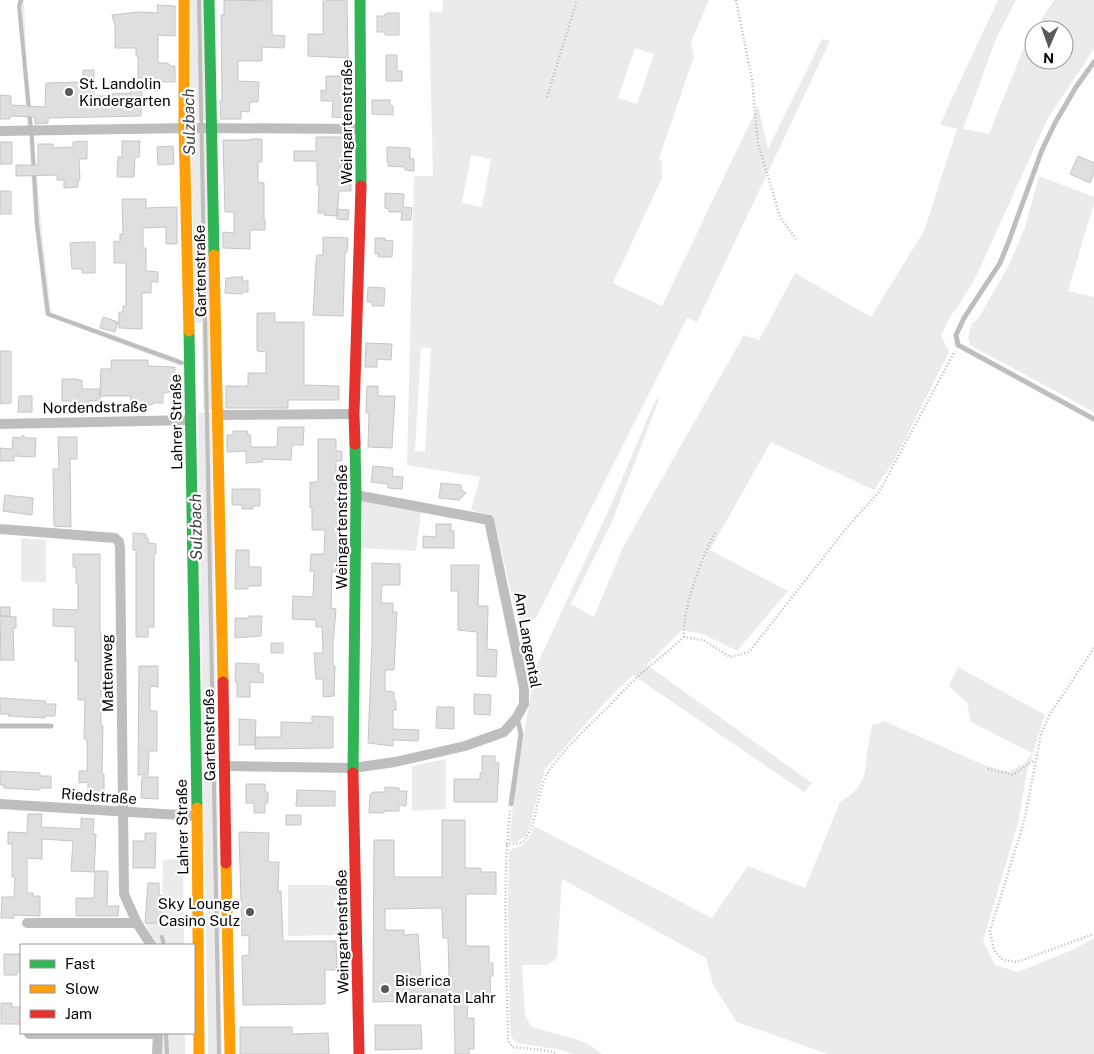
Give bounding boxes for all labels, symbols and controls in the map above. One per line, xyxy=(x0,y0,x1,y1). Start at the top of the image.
north arrow xyxy=(1024,20,1074,70)
text: N xyxy=(1043,50,1054,66)
street label: Weingartenstraße xyxy=(338,60,355,184)
place label: St. Landolin Kindergarten xyxy=(79,75,171,109)
marker: St. Landolin Kindergarten xyxy=(63,86,75,98)
water label: Sulzbach xyxy=(179,88,199,156)
street label: Gartenstraße xyxy=(191,225,209,317)
street label: Lahrer Straße xyxy=(167,374,185,470)
street label: Nordendstraße xyxy=(42,398,148,416)
street label: Weingartenstraße xyxy=(333,465,350,589)
water label: Sulzbach xyxy=(186,493,206,561)
street label: Am Langental xyxy=(511,591,545,689)
street label: Mattenweg xyxy=(98,634,116,712)
street label: Gartenstraße xyxy=(200,689,218,781)
street label: Lahrer Straße xyxy=(173,779,191,875)
street label: Riedstraße xyxy=(61,785,137,807)
street label: Weingartenstraße xyxy=(332,869,352,995)
place label: Sky Lounge Casino Sulz xyxy=(158,895,240,929)
marker: Sky Lounge Casino Sulz xyxy=(244,906,256,918)
legend xyxy=(20,944,195,1034)
text: Fast xyxy=(65,955,95,972)
place label: Biserica Maranata Lahr xyxy=(395,972,496,1006)
text: Slow xyxy=(65,980,100,997)
marker: Biserica Maranata Lahr xyxy=(379,983,391,995)
text: Jam xyxy=(65,1005,92,1022)

